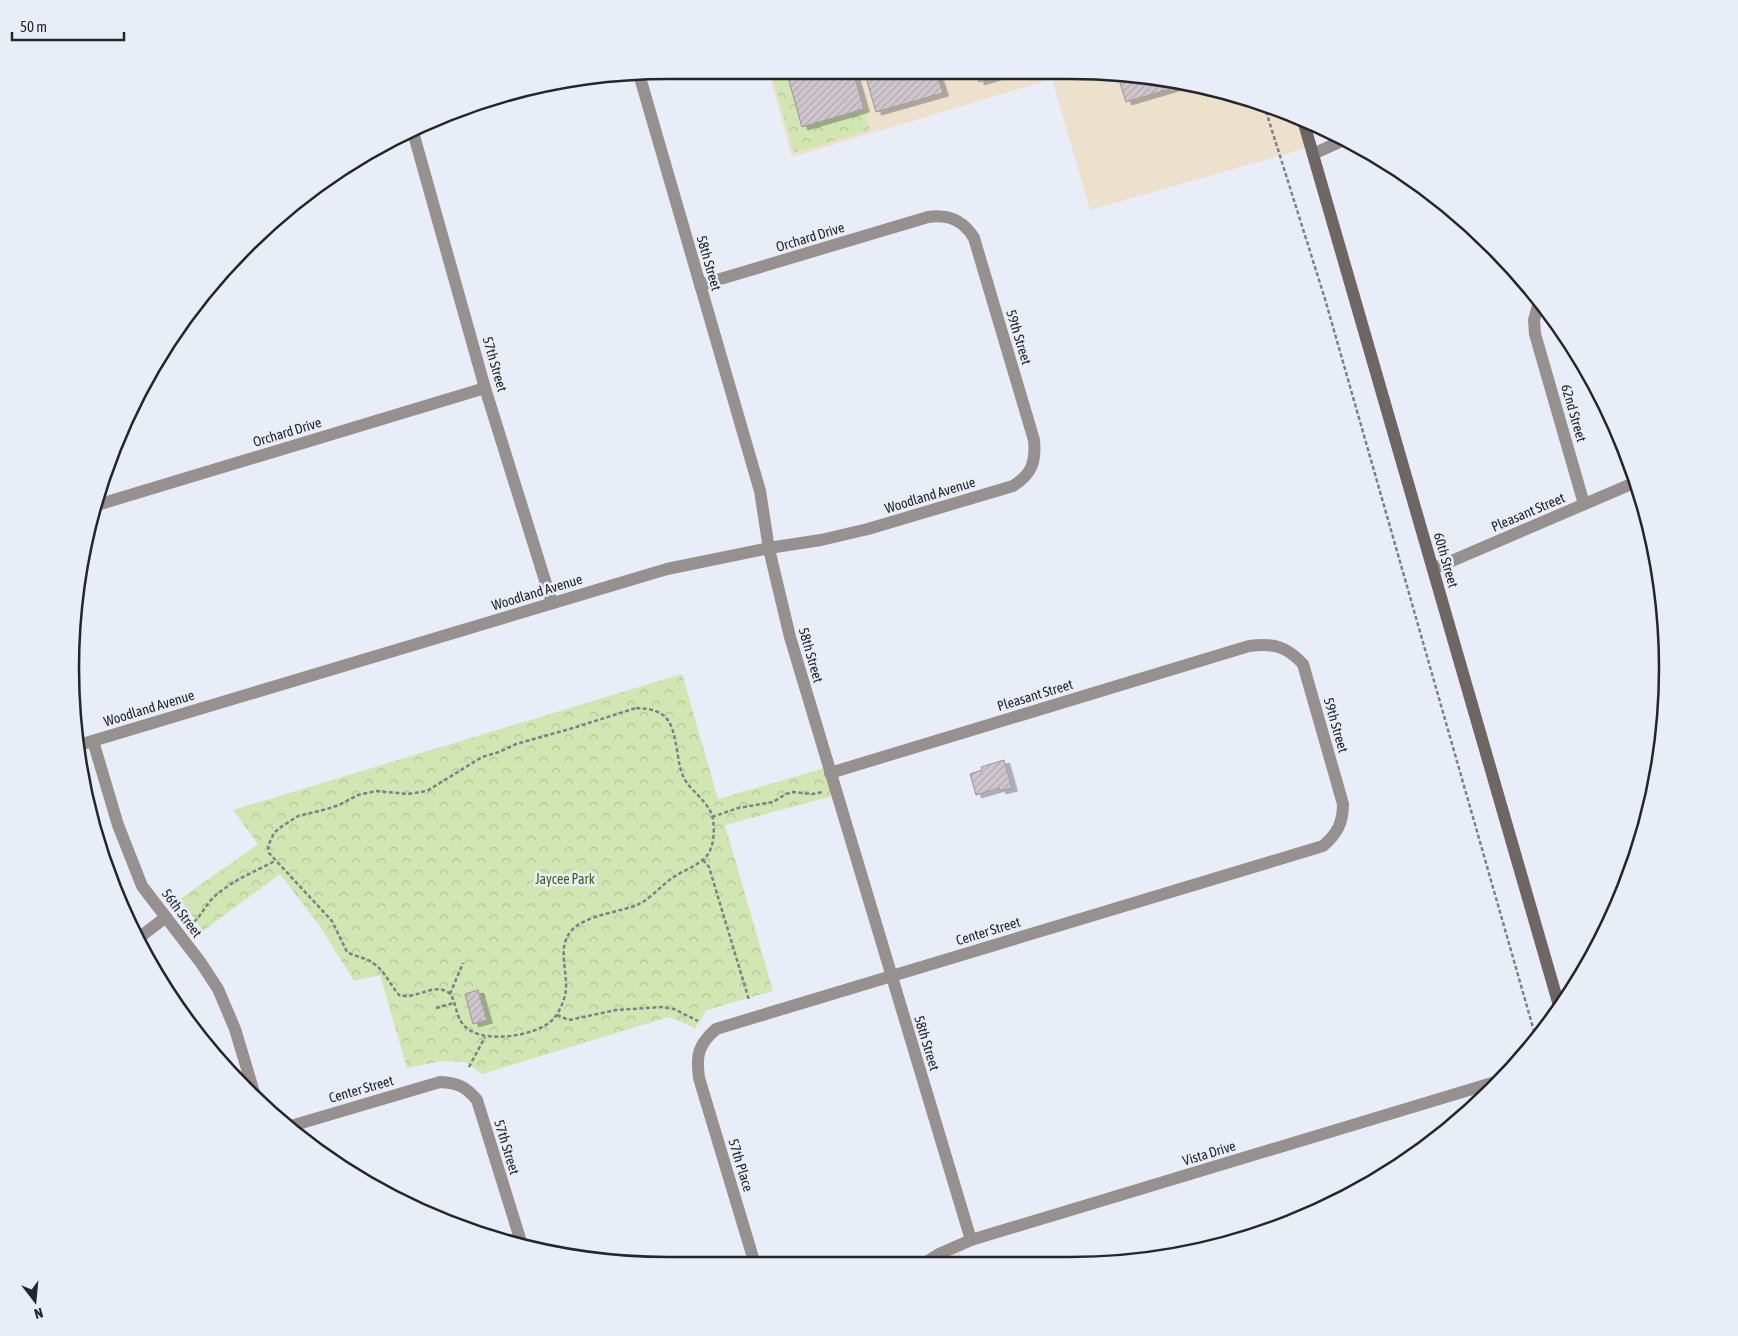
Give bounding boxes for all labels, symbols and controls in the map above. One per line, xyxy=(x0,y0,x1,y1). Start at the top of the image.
scale bar xyxy=(12,10,125,42)
text: 50 m xyxy=(20,18,47,35)
street label: Orchard Drive xyxy=(774,219,846,255)
street label: 58th Street xyxy=(694,234,724,292)
street label: 59th Street xyxy=(1003,308,1035,366)
street label: 57th Street xyxy=(480,335,510,393)
street label: 62nd Street xyxy=(1558,382,1590,444)
street label: Orchard Drive xyxy=(251,414,323,450)
street label: Woodland Avenue xyxy=(883,474,977,516)
street label: Pleasant Street xyxy=(1489,489,1567,535)
street label: 60th Street xyxy=(1431,531,1461,589)
street label: Woodland Avenue xyxy=(490,571,584,613)
street label: 58th Street xyxy=(796,626,826,684)
street label: Pleasant Street xyxy=(995,676,1075,714)
street label: Woodland Avenue xyxy=(102,687,196,729)
street label: 59th Street xyxy=(1321,696,1351,754)
park label: Jaycee Park xyxy=(535,871,595,887)
street label: 56th Street xyxy=(159,886,205,940)
street label: Center Street xyxy=(954,914,1022,948)
street label: 58th Street xyxy=(911,1014,943,1072)
street label: Center Street xyxy=(327,1072,395,1106)
street label: 57th Street xyxy=(491,1118,523,1176)
street label: 57th Place xyxy=(725,1137,757,1193)
street label: Vista Drive xyxy=(1181,1137,1237,1169)
north arrow xyxy=(10,1276,60,1326)
text: N xyxy=(32,1305,45,1322)

